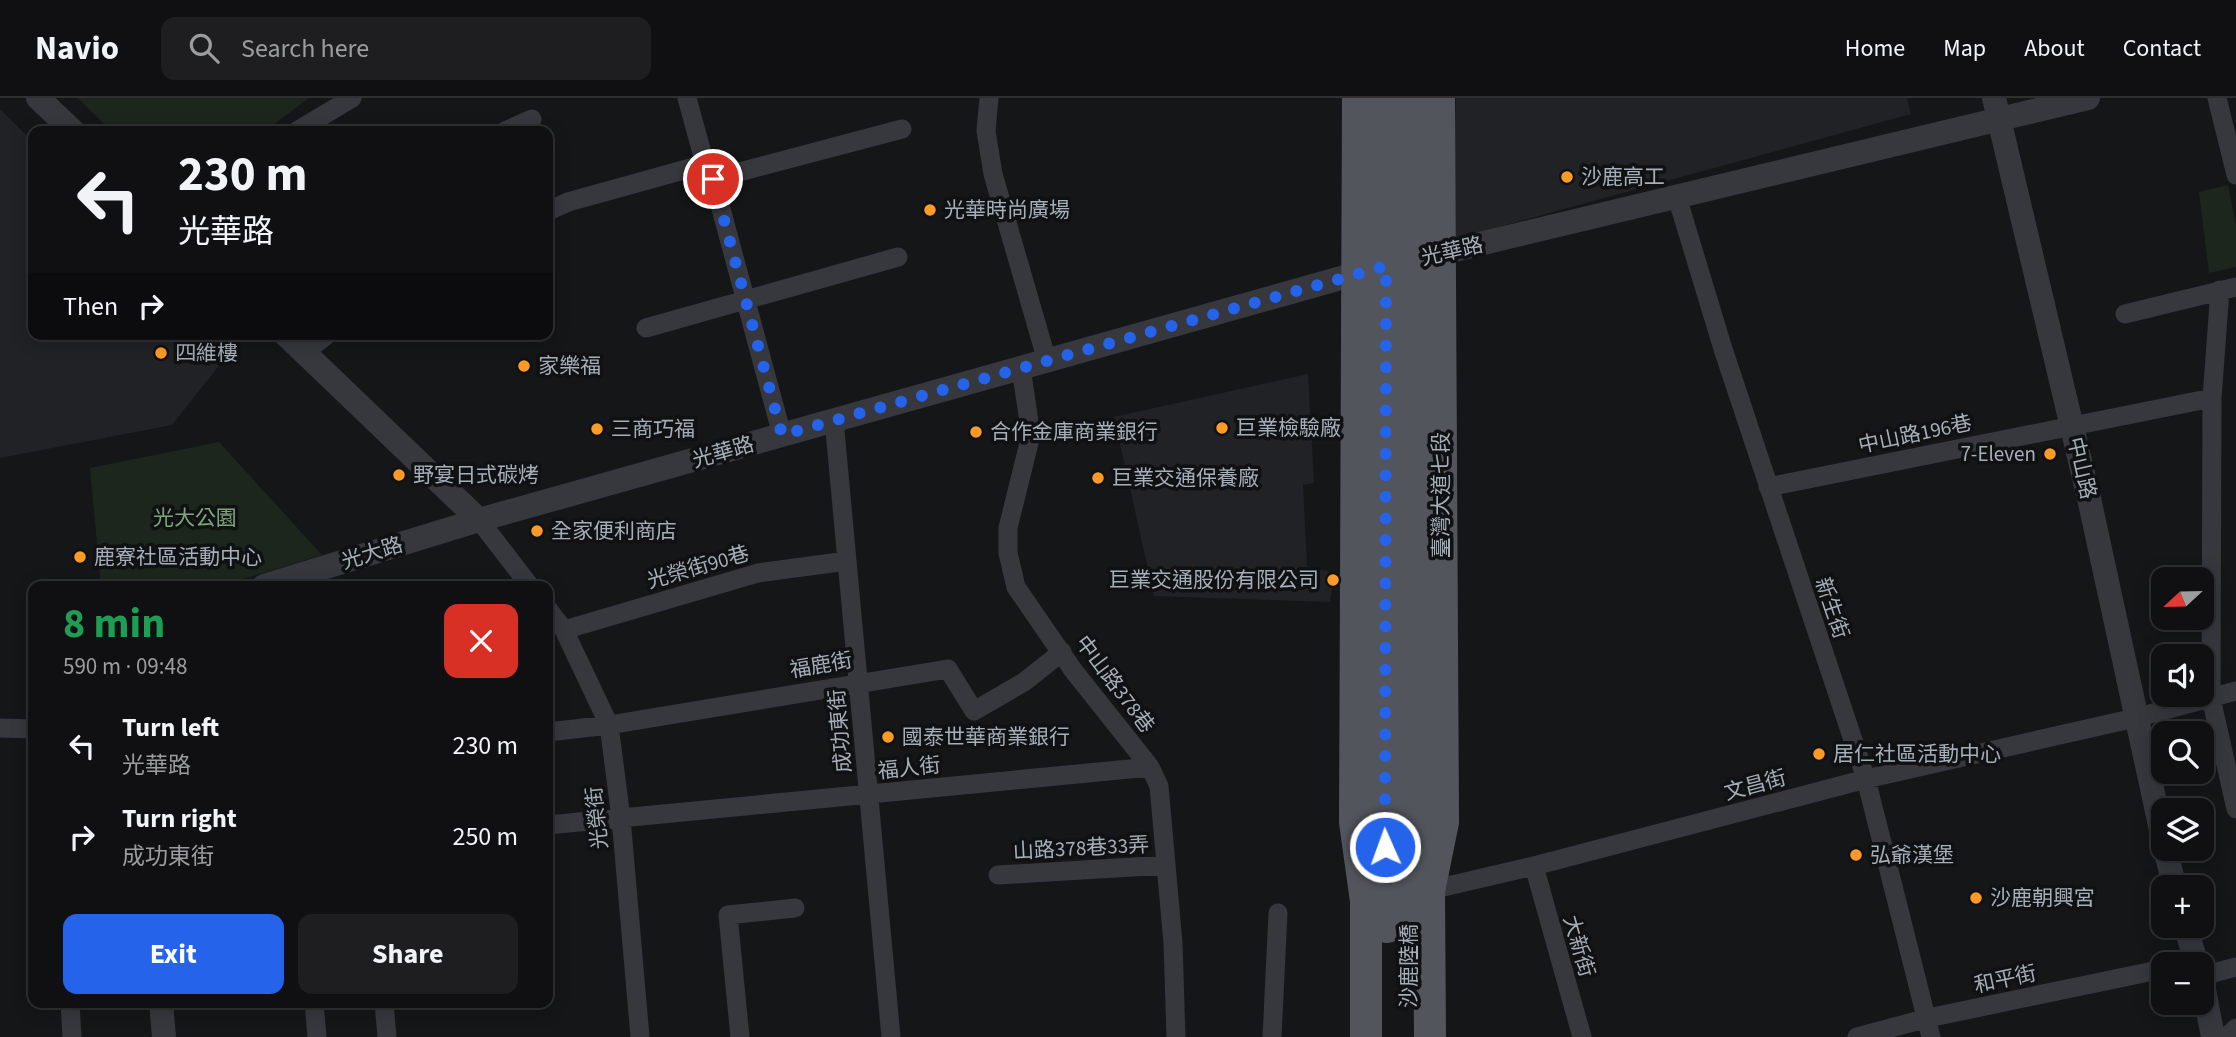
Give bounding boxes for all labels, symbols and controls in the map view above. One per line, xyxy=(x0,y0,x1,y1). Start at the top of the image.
search box xyxy=(161,17,651,80)
text: Navio xyxy=(35,25,119,72)
icon: search xyxy=(185,29,223,67)
text: Search here xyxy=(241,30,369,67)
text: Home xyxy=(1845,31,1905,66)
text: Map xyxy=(1943,31,1986,66)
text: About xyxy=(2024,31,2085,66)
text: Contact xyxy=(2123,31,2201,66)
text: 230 m xyxy=(178,140,307,210)
pin xyxy=(683,149,743,209)
icon: left xyxy=(63,154,154,245)
icon: arrive xyxy=(694,160,732,198)
place label: 沙鹿高工 xyxy=(1581,162,1665,192)
marker: 沙鹿高工 xyxy=(1559,169,1575,185)
place label: 光華時尚廣場 xyxy=(944,195,1070,225)
marker: 光華時尚廣場 xyxy=(922,202,938,218)
text: 光華路 xyxy=(178,209,274,255)
street label: 光華路 xyxy=(1418,229,1486,273)
icon: right xyxy=(132,287,170,325)
text: Then xyxy=(63,288,118,325)
place label: 四維樓 xyxy=(175,338,238,368)
marker: 四維樓 xyxy=(153,345,169,361)
place label: 家樂福 xyxy=(538,351,601,381)
marker: 家樂福 xyxy=(516,358,532,374)
street label: 中山路196巷 xyxy=(1855,407,1975,461)
place label: 巨業檢驗廠 xyxy=(1236,413,1341,443)
place label: 三商巧福 xyxy=(611,414,695,444)
place label: 合作金庫商業銀行 xyxy=(990,417,1158,447)
marker: 巨業檢驗廠 xyxy=(1214,420,1230,436)
marker: 三商巧福 xyxy=(589,421,605,437)
marker: 合作金庫商業銀行 xyxy=(968,424,984,440)
street label: 光華路 xyxy=(689,429,757,475)
street label: 臺灣大道七段 xyxy=(1426,432,1456,558)
street label: 中山路 xyxy=(2060,434,2104,502)
place label: 7-Eleven xyxy=(1960,439,2036,469)
marker: 7-Eleven xyxy=(2042,446,2058,462)
place label: 野宴日式碳烤 xyxy=(413,460,539,490)
place label: 巨業交通保養廠 xyxy=(1112,463,1259,493)
marker: 野宴日式碳烤 xyxy=(391,467,407,483)
marker: 巨業交通保養廠 xyxy=(1090,470,1106,486)
park label: 光大公園 xyxy=(153,503,237,533)
place label: 全家便利商店 xyxy=(551,516,677,546)
marker: 全家便利商店 xyxy=(529,523,545,539)
street label: 光大路 xyxy=(337,529,407,577)
street label: 光榮街90巷 xyxy=(643,538,753,596)
place label: 鹿寮社區活動中心 xyxy=(94,542,262,572)
marker: 鹿寮社區活動中心 xyxy=(72,549,88,565)
place label: 巨業交通股份有限公司 xyxy=(1109,565,1319,595)
north arrow xyxy=(2151,567,2214,630)
map controls xyxy=(2151,567,2214,1015)
marker: 巨業交通股份有限公司 xyxy=(1325,572,1341,588)
street label: 新生街 xyxy=(1808,573,1856,643)
text: 8 min xyxy=(63,594,165,654)
button: close xyxy=(444,604,518,678)
street label: 中山路378巷 xyxy=(1068,629,1162,739)
button: sound xyxy=(2151,644,2214,707)
street label: 福鹿街 xyxy=(787,645,855,685)
text: 590 m · 09:48 xyxy=(63,650,187,683)
street label: 成功東街 xyxy=(821,688,859,774)
text: Turn left xyxy=(122,709,219,746)
button: search xyxy=(2151,721,2214,784)
place label: 國泰世華商業銀行 xyxy=(902,722,1070,752)
icon: left xyxy=(63,727,101,765)
text: 230 m xyxy=(452,727,518,764)
marker: 國泰世華商業銀行 xyxy=(880,729,896,745)
place label: 居仁社區活動中心 xyxy=(1833,739,2001,769)
marker: 居仁社區活動中心 xyxy=(1811,746,1827,762)
text: 光華路 xyxy=(122,749,191,782)
street label: 福人街 xyxy=(876,750,942,786)
street label: 文昌街 xyxy=(1721,762,1789,808)
street label: 光榮街 xyxy=(579,785,615,851)
button: layers xyxy=(2151,798,2214,861)
text: Turn right xyxy=(122,800,237,837)
position arrow xyxy=(1348,810,1422,884)
icon: right xyxy=(63,818,101,856)
text: 250 m xyxy=(452,818,518,855)
street label: 山路378巷33弄 xyxy=(1012,829,1150,867)
text: 成功東街 xyxy=(122,840,214,873)
place label: 弘爺漢堡 xyxy=(1870,840,1954,870)
marker: 弘爺漢堡 xyxy=(1848,847,1864,863)
button: + xyxy=(2151,875,2214,938)
place label: 沙鹿朝興宮 xyxy=(1990,883,2095,913)
marker: 沙鹿朝興宮 xyxy=(1968,890,1984,906)
street label: 大新街 xyxy=(1556,912,1602,980)
button: Exit xyxy=(63,914,284,994)
button: Share xyxy=(298,914,518,994)
street label: 沙鹿陸橋 xyxy=(1394,924,1424,1008)
button: − xyxy=(2151,952,2214,1015)
street label: 和平街 xyxy=(1971,958,2039,1000)

